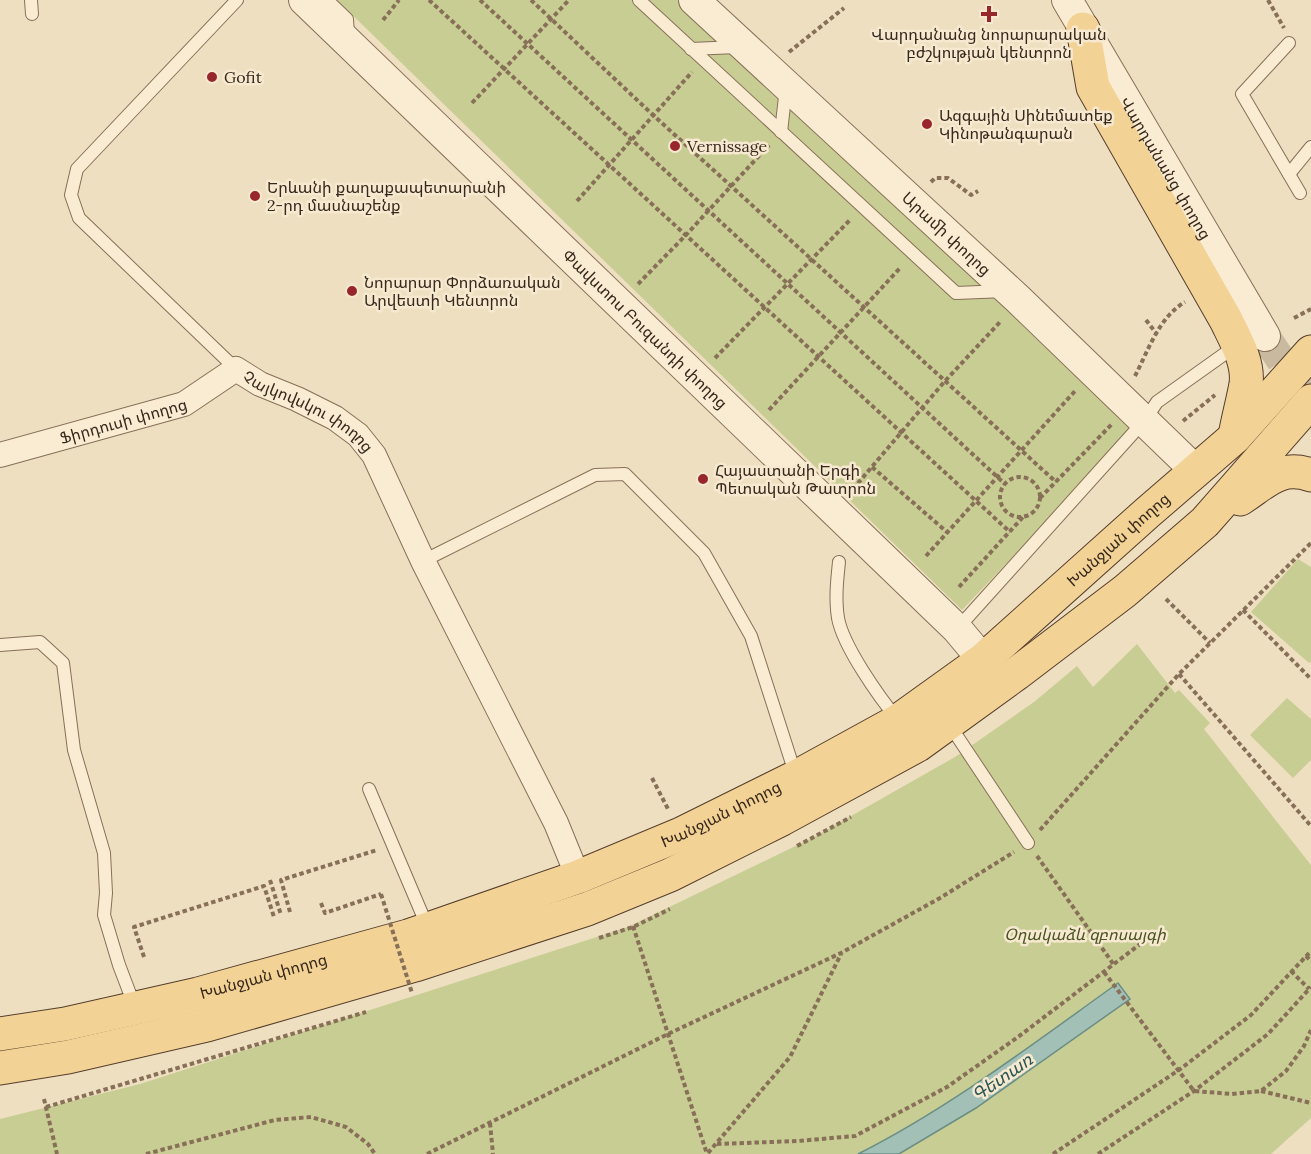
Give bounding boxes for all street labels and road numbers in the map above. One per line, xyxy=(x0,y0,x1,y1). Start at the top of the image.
street label: Վարդանանց փողոց xyxy=(1116,93,1216,243)
street label: Արամի փողոց xyxy=(898,187,995,279)
street label: Փավստոս Բուզանդի փողոց xyxy=(559,245,732,413)
street label: Չայկովսկու փողոց xyxy=(239,366,378,456)
street label: Ֆիրդուսի փողոց xyxy=(57,394,189,448)
street label: Խանջյան փողոց xyxy=(1062,488,1174,590)
street label: Խանջյան փողոց xyxy=(658,776,784,851)
street label: Խանջյան փողոց xyxy=(197,949,329,1003)

